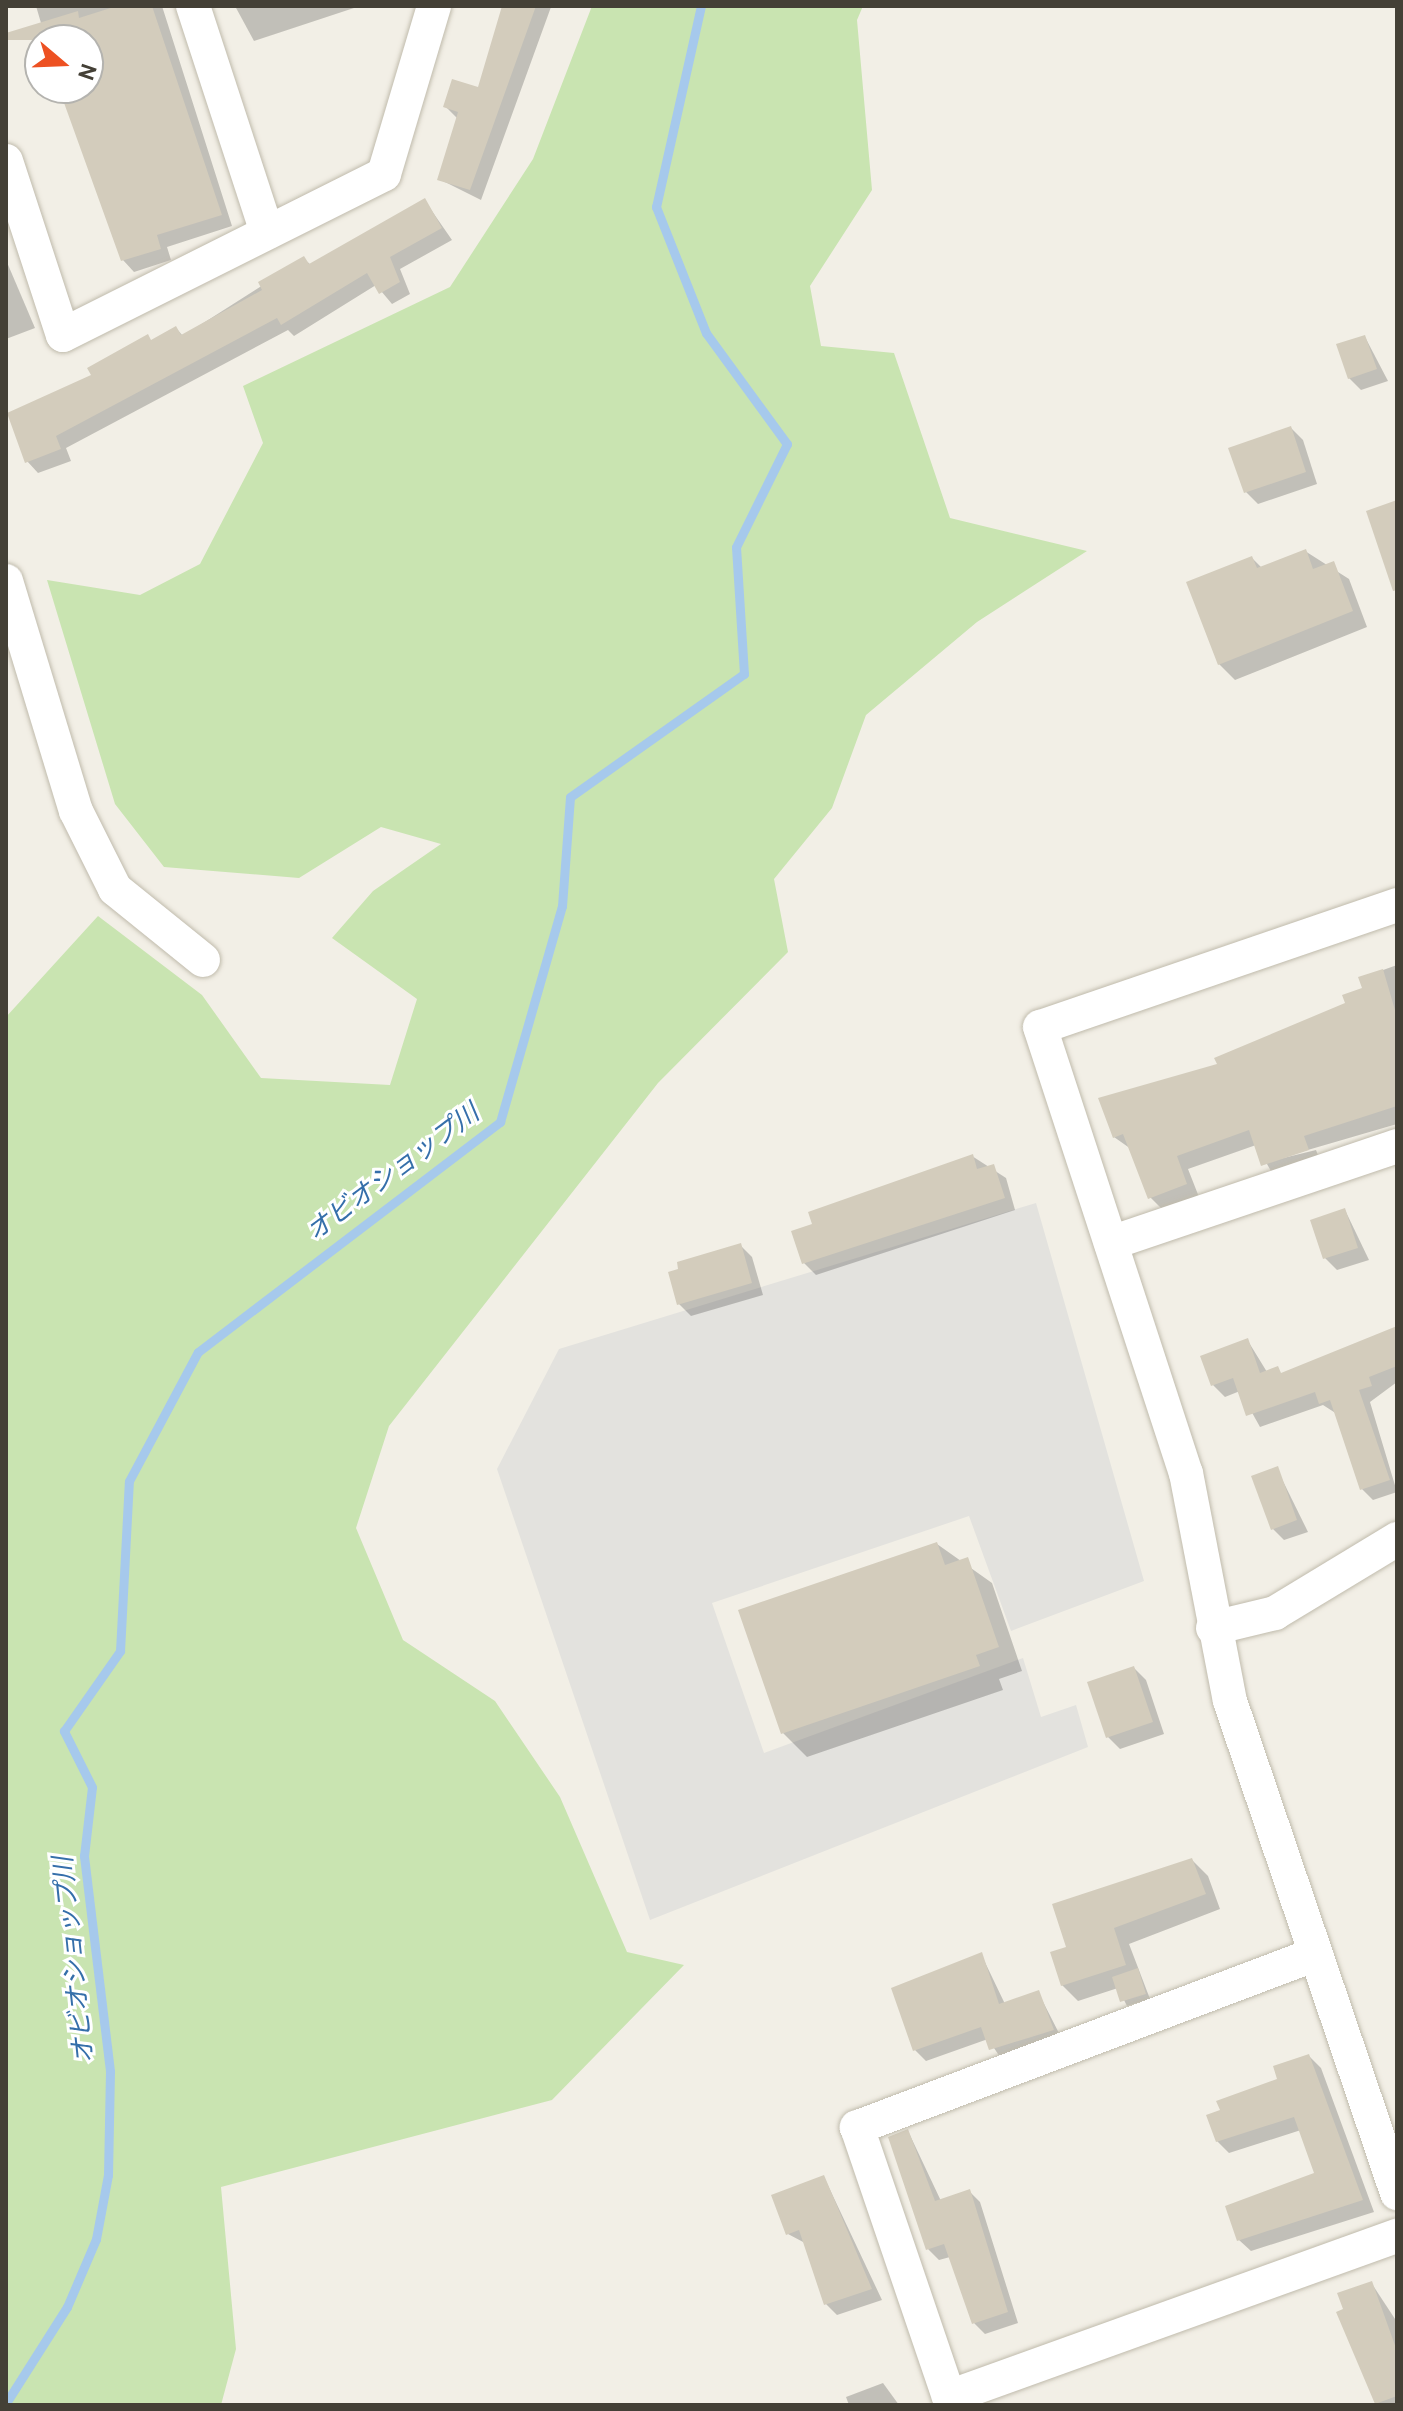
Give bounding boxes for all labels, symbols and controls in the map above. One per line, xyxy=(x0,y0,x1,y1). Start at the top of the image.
north arrow xyxy=(24,24,104,104)
text: N xyxy=(70,59,101,83)
water label: オビオショップ川 xyxy=(302,1099,486,1249)
water label: オビオショップ川 xyxy=(50,1855,102,2065)

